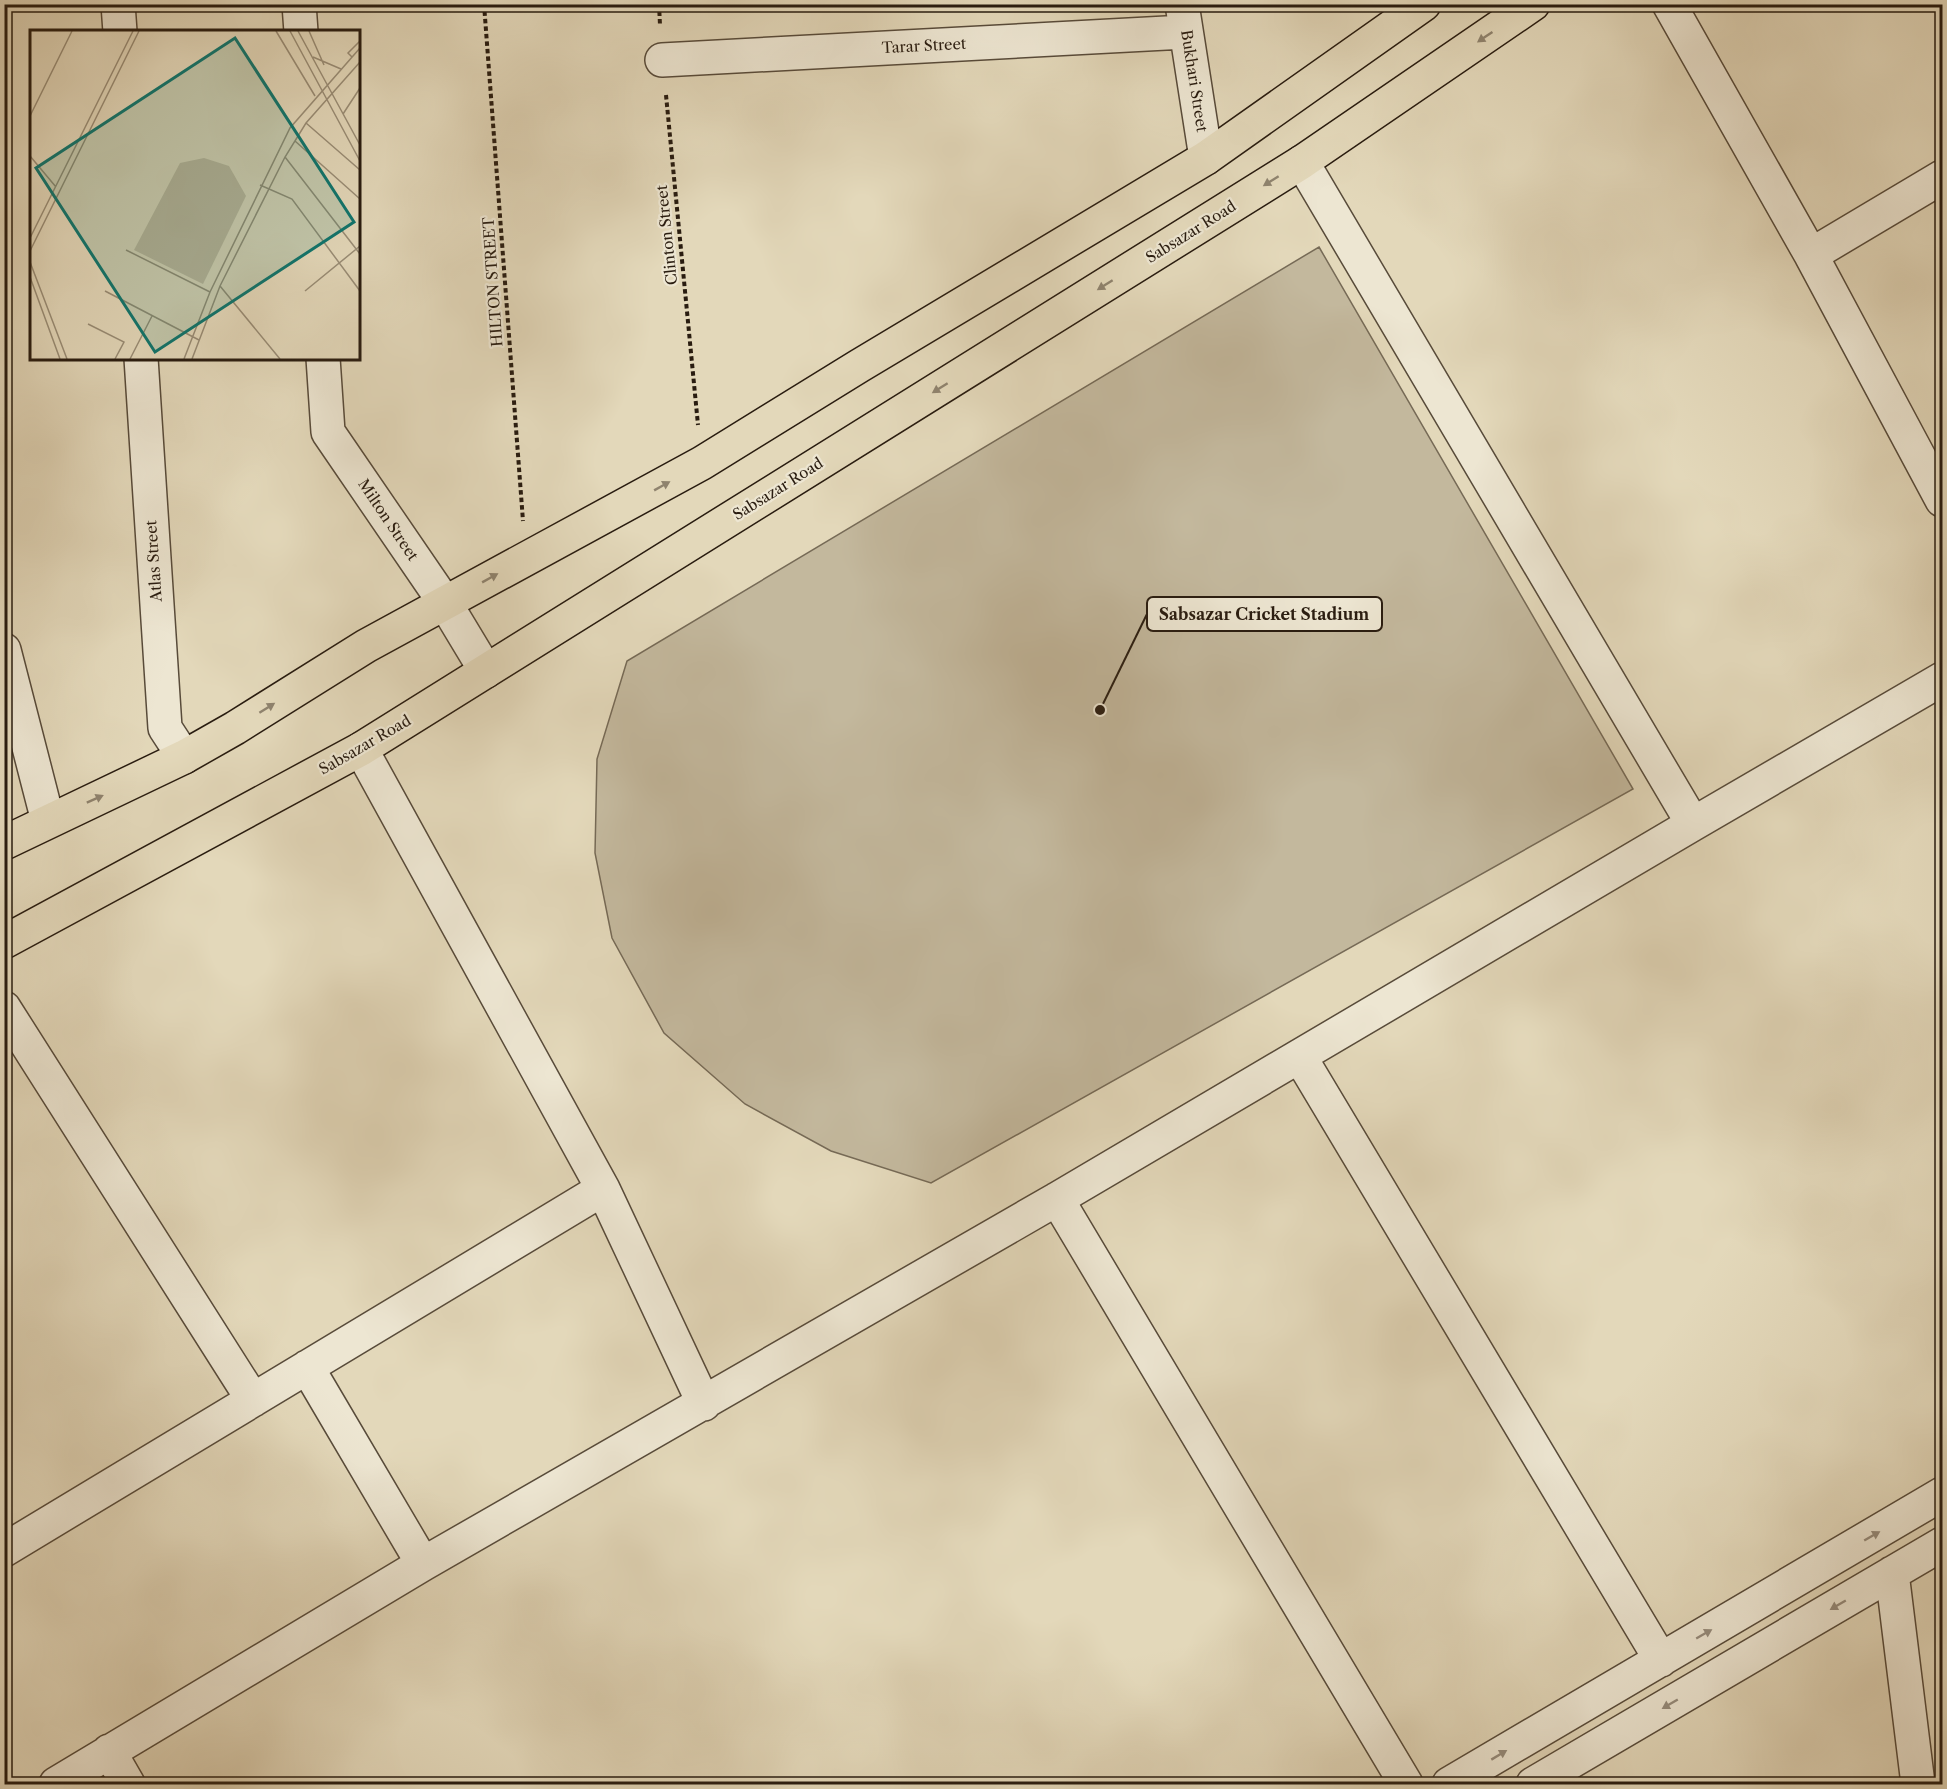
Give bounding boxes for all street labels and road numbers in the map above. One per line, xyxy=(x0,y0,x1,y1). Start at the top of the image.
street label: Bukhari Street xyxy=(1177,29,1212,134)
street label: Tarar Street xyxy=(881,34,967,57)
street label: Clinton Street xyxy=(652,183,681,286)
street label: Sabsazar Road xyxy=(1142,196,1239,267)
street label: HILTON STREET xyxy=(478,216,507,347)
street label: Sabsazar Road xyxy=(729,453,826,524)
street label: Milton Street xyxy=(354,475,423,565)
street label: Atlas Street xyxy=(141,519,166,603)
street label: Sabsazar Road xyxy=(315,711,414,779)

